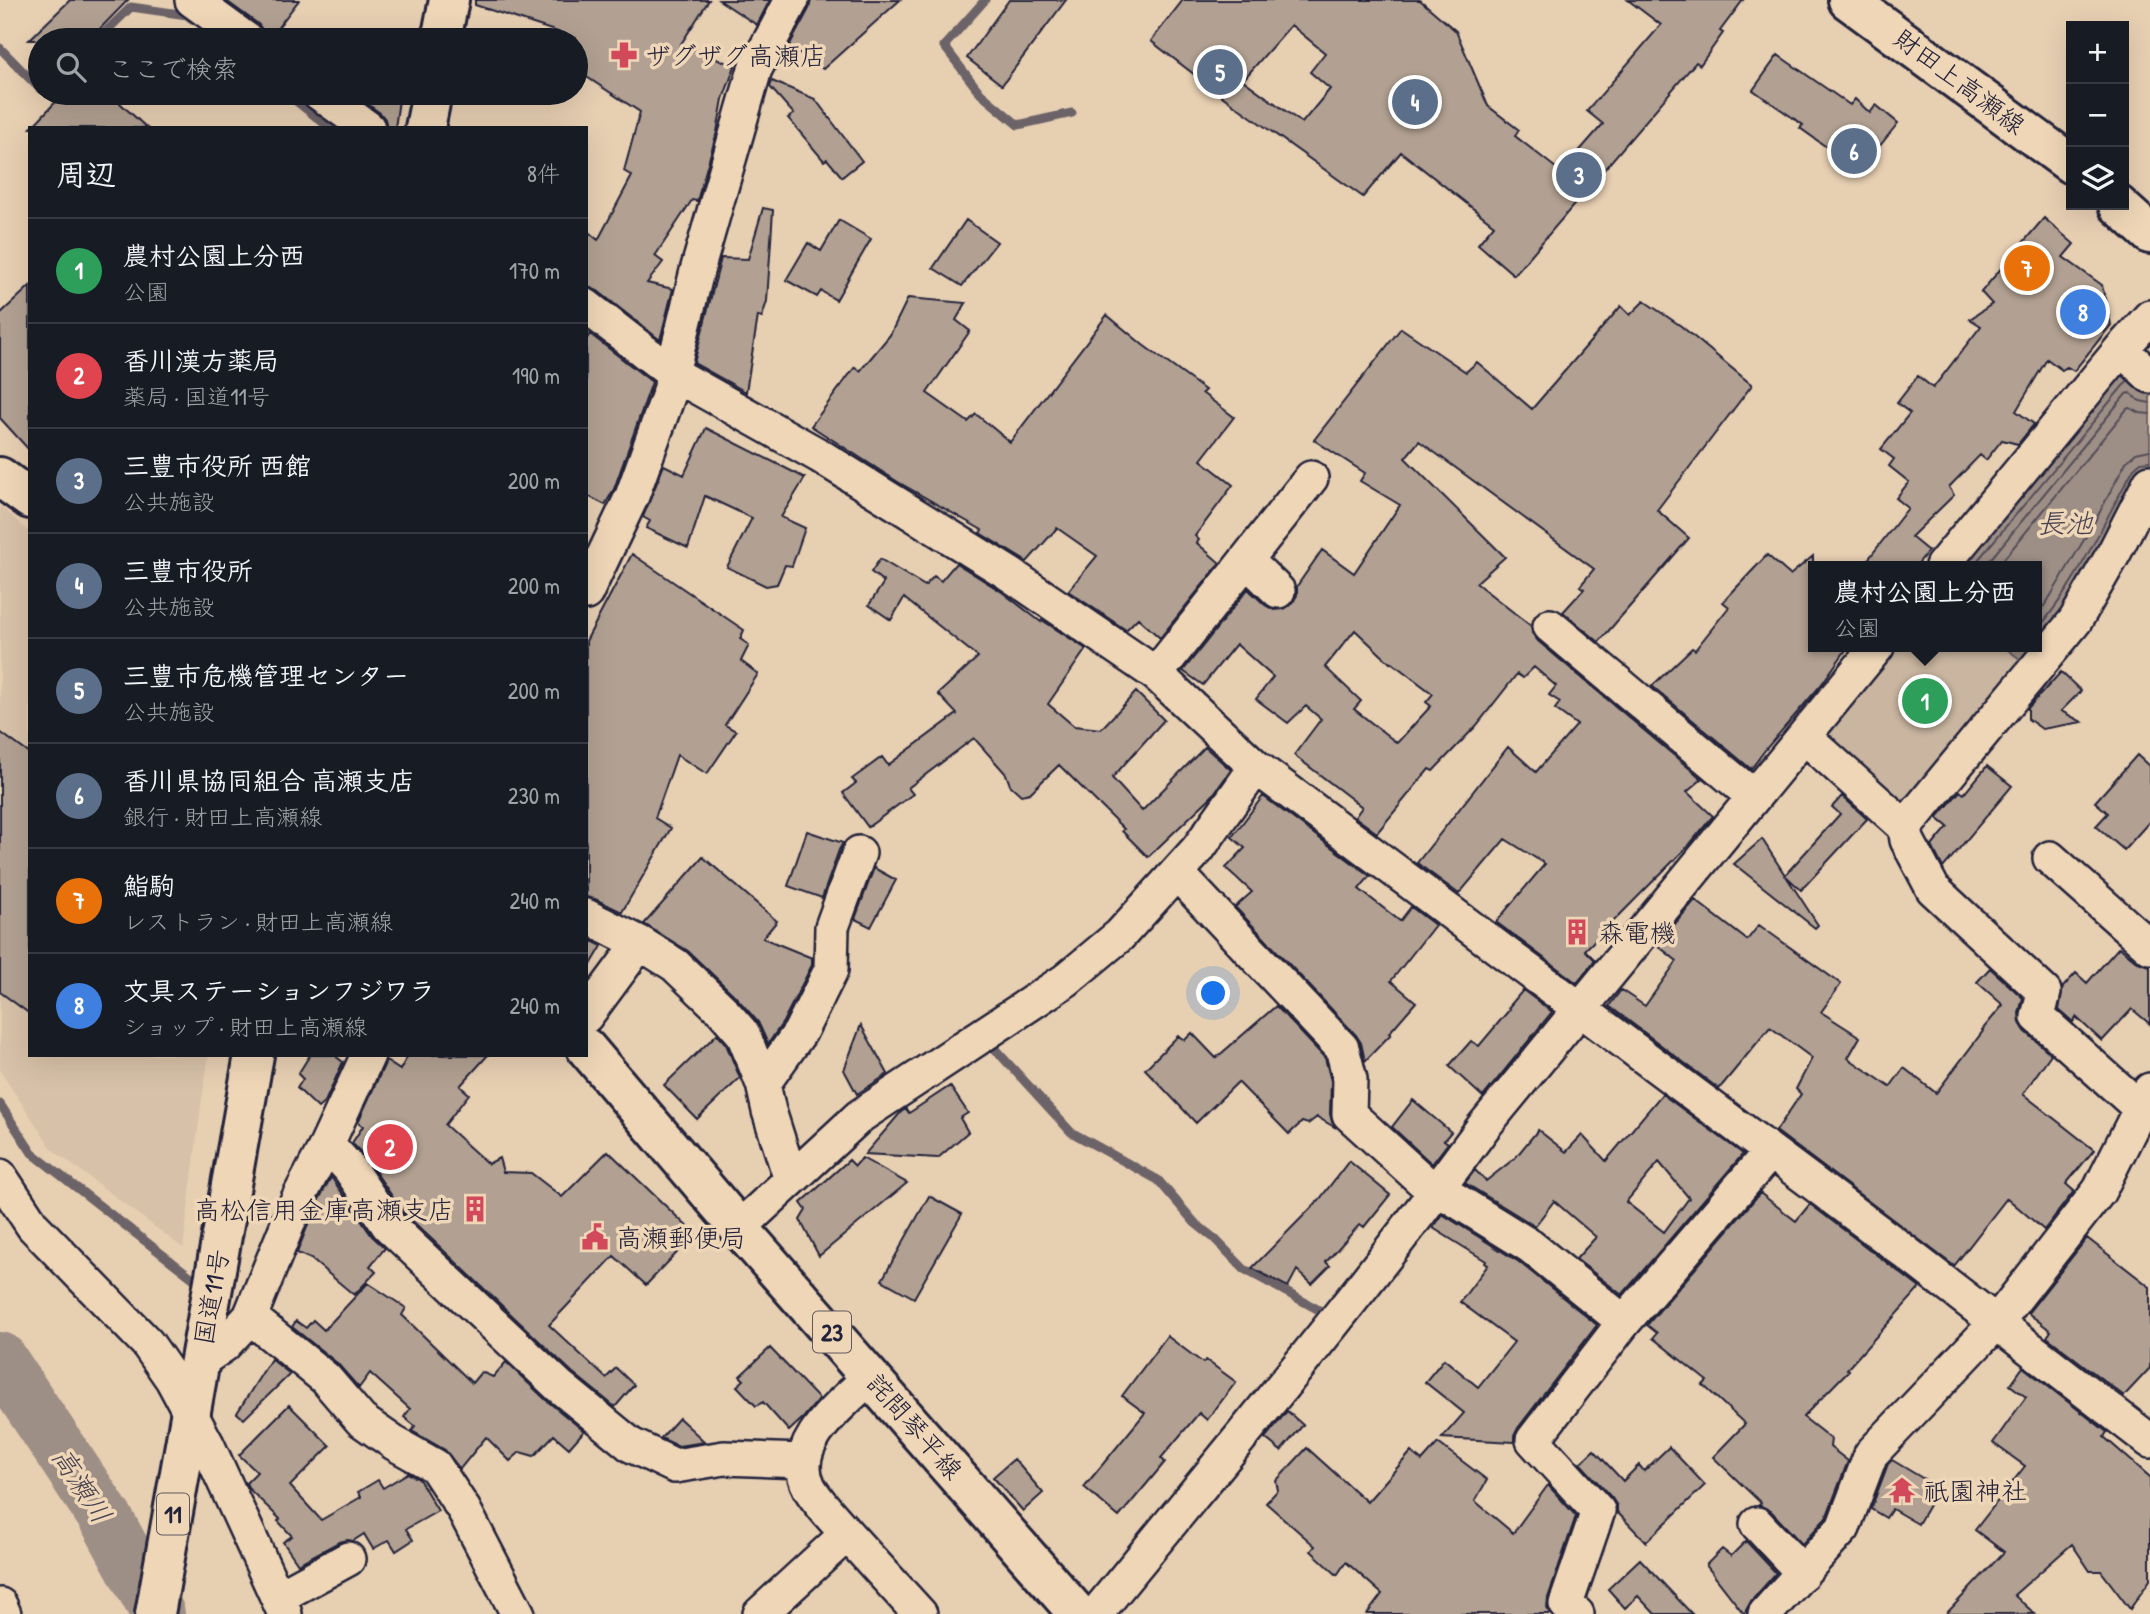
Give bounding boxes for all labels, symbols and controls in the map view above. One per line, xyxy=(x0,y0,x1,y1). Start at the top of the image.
street label: 財田上高瀬線 xyxy=(1887,20,2033,142)
map controls xyxy=(2066,21,2129,210)
button: + xyxy=(2066,21,2129,84)
search box xyxy=(28,28,588,105)
place label: ザグザグ高瀬店 xyxy=(645,38,826,73)
pharmacy icon: ザグザグ高瀬店 xyxy=(609,40,639,70)
pin: 5 xyxy=(1197,46,1243,98)
icon: search xyxy=(52,48,90,86)
text: ここで検索 xyxy=(108,51,238,86)
pin: 4 xyxy=(1392,76,1438,128)
button: − xyxy=(2066,84,2129,147)
pin: 6 xyxy=(1831,125,1877,177)
button: layers xyxy=(2066,147,2129,210)
pin: 3 xyxy=(1556,149,1602,201)
text: 周辺 xyxy=(56,154,116,194)
text: 8件 xyxy=(527,158,560,189)
text: 農村公園上分西 xyxy=(123,238,305,273)
pin: 7 xyxy=(2004,242,2050,294)
text: 1 xyxy=(75,255,83,286)
text: 170 m xyxy=(509,255,560,286)
text: 公園 xyxy=(123,276,169,307)
pin: 8 xyxy=(2060,286,2106,338)
text: 香川漢方薬局 xyxy=(123,343,279,378)
text: 2 xyxy=(74,360,84,391)
text: 190 m xyxy=(512,360,560,391)
text: 薬局 · 国道11号 xyxy=(123,381,270,412)
text: 三豊市役所 西館 xyxy=(123,448,311,483)
text: 3 xyxy=(74,465,84,496)
text: 200 m xyxy=(508,465,560,496)
text: 公共施設 xyxy=(123,486,215,517)
water label: 長池 xyxy=(2037,504,2094,542)
text: 三豊市役所 xyxy=(123,553,253,588)
popup xyxy=(1808,561,2042,652)
text: 4 xyxy=(75,570,83,601)
text: 200 m xyxy=(508,570,560,601)
text: 農村公園上分西 xyxy=(1834,574,2016,609)
text: 公共施設 xyxy=(123,591,215,622)
text: 公園 xyxy=(1834,612,1880,643)
text: 三豊市危機管理センター xyxy=(123,658,409,693)
text: 5 xyxy=(74,675,84,706)
text: 200 m xyxy=(508,675,560,706)
pin: 1 xyxy=(1902,675,1948,727)
text: 公共施設 xyxy=(123,696,215,727)
text: 香川県協同組合 高瀬支店 xyxy=(123,763,415,798)
text: 6 xyxy=(74,780,84,811)
text: 230 m xyxy=(508,780,560,811)
text: 銀行 · 財田上高瀬線 xyxy=(123,801,322,832)
text: 鮨駒 xyxy=(123,868,175,903)
text: 7 xyxy=(73,885,85,916)
text: 240 m xyxy=(509,885,560,916)
text: レストラン · 財田上高瀬線 xyxy=(123,906,393,937)
place label: 森電機 xyxy=(1598,915,1676,950)
building icon: 森電機 xyxy=(1562,917,1592,947)
text: 文具ステーションフジワラ xyxy=(123,973,435,1008)
your location xyxy=(1196,976,1230,1010)
text: 8 xyxy=(74,990,84,1021)
text: 240 m xyxy=(509,990,560,1021)
text: ショップ · 財田上高瀬線 xyxy=(123,1011,367,1042)
pin: 2 xyxy=(367,1121,413,1173)
place label: 高松信用金庫高瀬支店 xyxy=(194,1192,454,1227)
building icon: 高松信用金庫高瀬支店 xyxy=(460,1194,490,1224)
place label: 高瀬郵便局 xyxy=(616,1220,746,1255)
public building icon: 高瀬郵便局 xyxy=(580,1222,610,1252)
street label: 国道11号 xyxy=(185,1246,237,1348)
road number: 23 xyxy=(813,1312,851,1352)
street label: 詫間琴平線 xyxy=(859,1365,971,1487)
water label: 高瀬川 xyxy=(43,1439,121,1531)
place label: 祇園神社 xyxy=(1923,1473,2027,1508)
temple icon: 祇園神社 xyxy=(1887,1475,1917,1505)
road number: 11 xyxy=(157,1494,189,1534)

